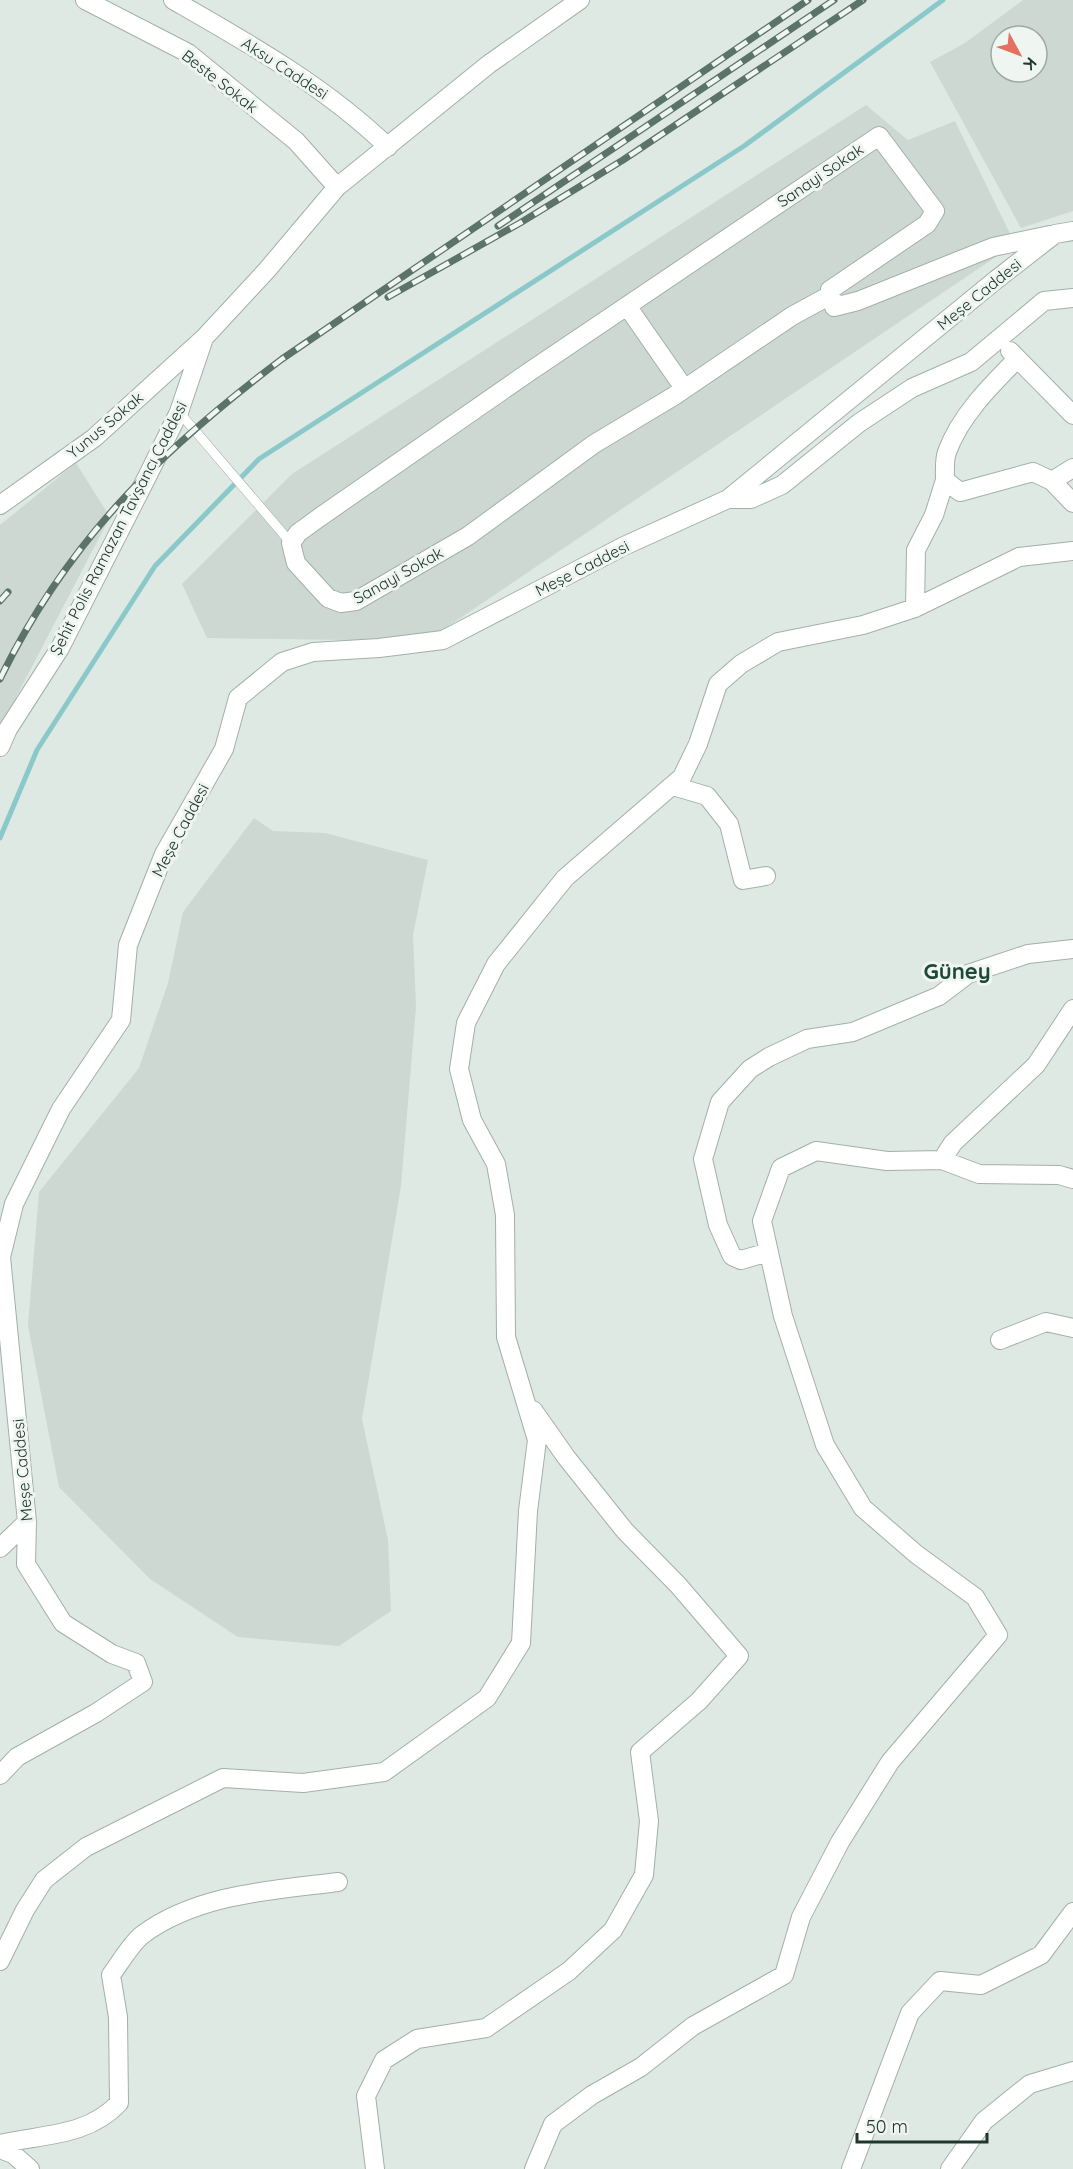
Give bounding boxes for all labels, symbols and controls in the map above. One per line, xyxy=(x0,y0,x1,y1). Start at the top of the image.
north arrow xyxy=(989,24,1049,84)
street label: Aksu Caddesi xyxy=(238,33,332,103)
street label: Beste Sokak xyxy=(178,45,262,117)
text: K xyxy=(1019,53,1041,74)
street label: Sanayi Sokak xyxy=(773,139,867,211)
street label: Meşe Caddesi xyxy=(933,254,1025,334)
street label: Yunus Sokak xyxy=(63,387,147,463)
street label: Şehit Polis Ramazan Tavşancı Caddesi xyxy=(45,398,191,658)
street label: Meşe Caddesi xyxy=(532,536,632,600)
street label: Sanayi Sokak xyxy=(349,542,447,608)
street label: Meşe Caddesi xyxy=(147,780,213,880)
district label: Güney xyxy=(923,957,991,985)
street label: Meşe Caddesi xyxy=(8,1418,36,1522)
scale bar xyxy=(857,2106,988,2144)
text: 50 m xyxy=(866,2115,908,2138)

